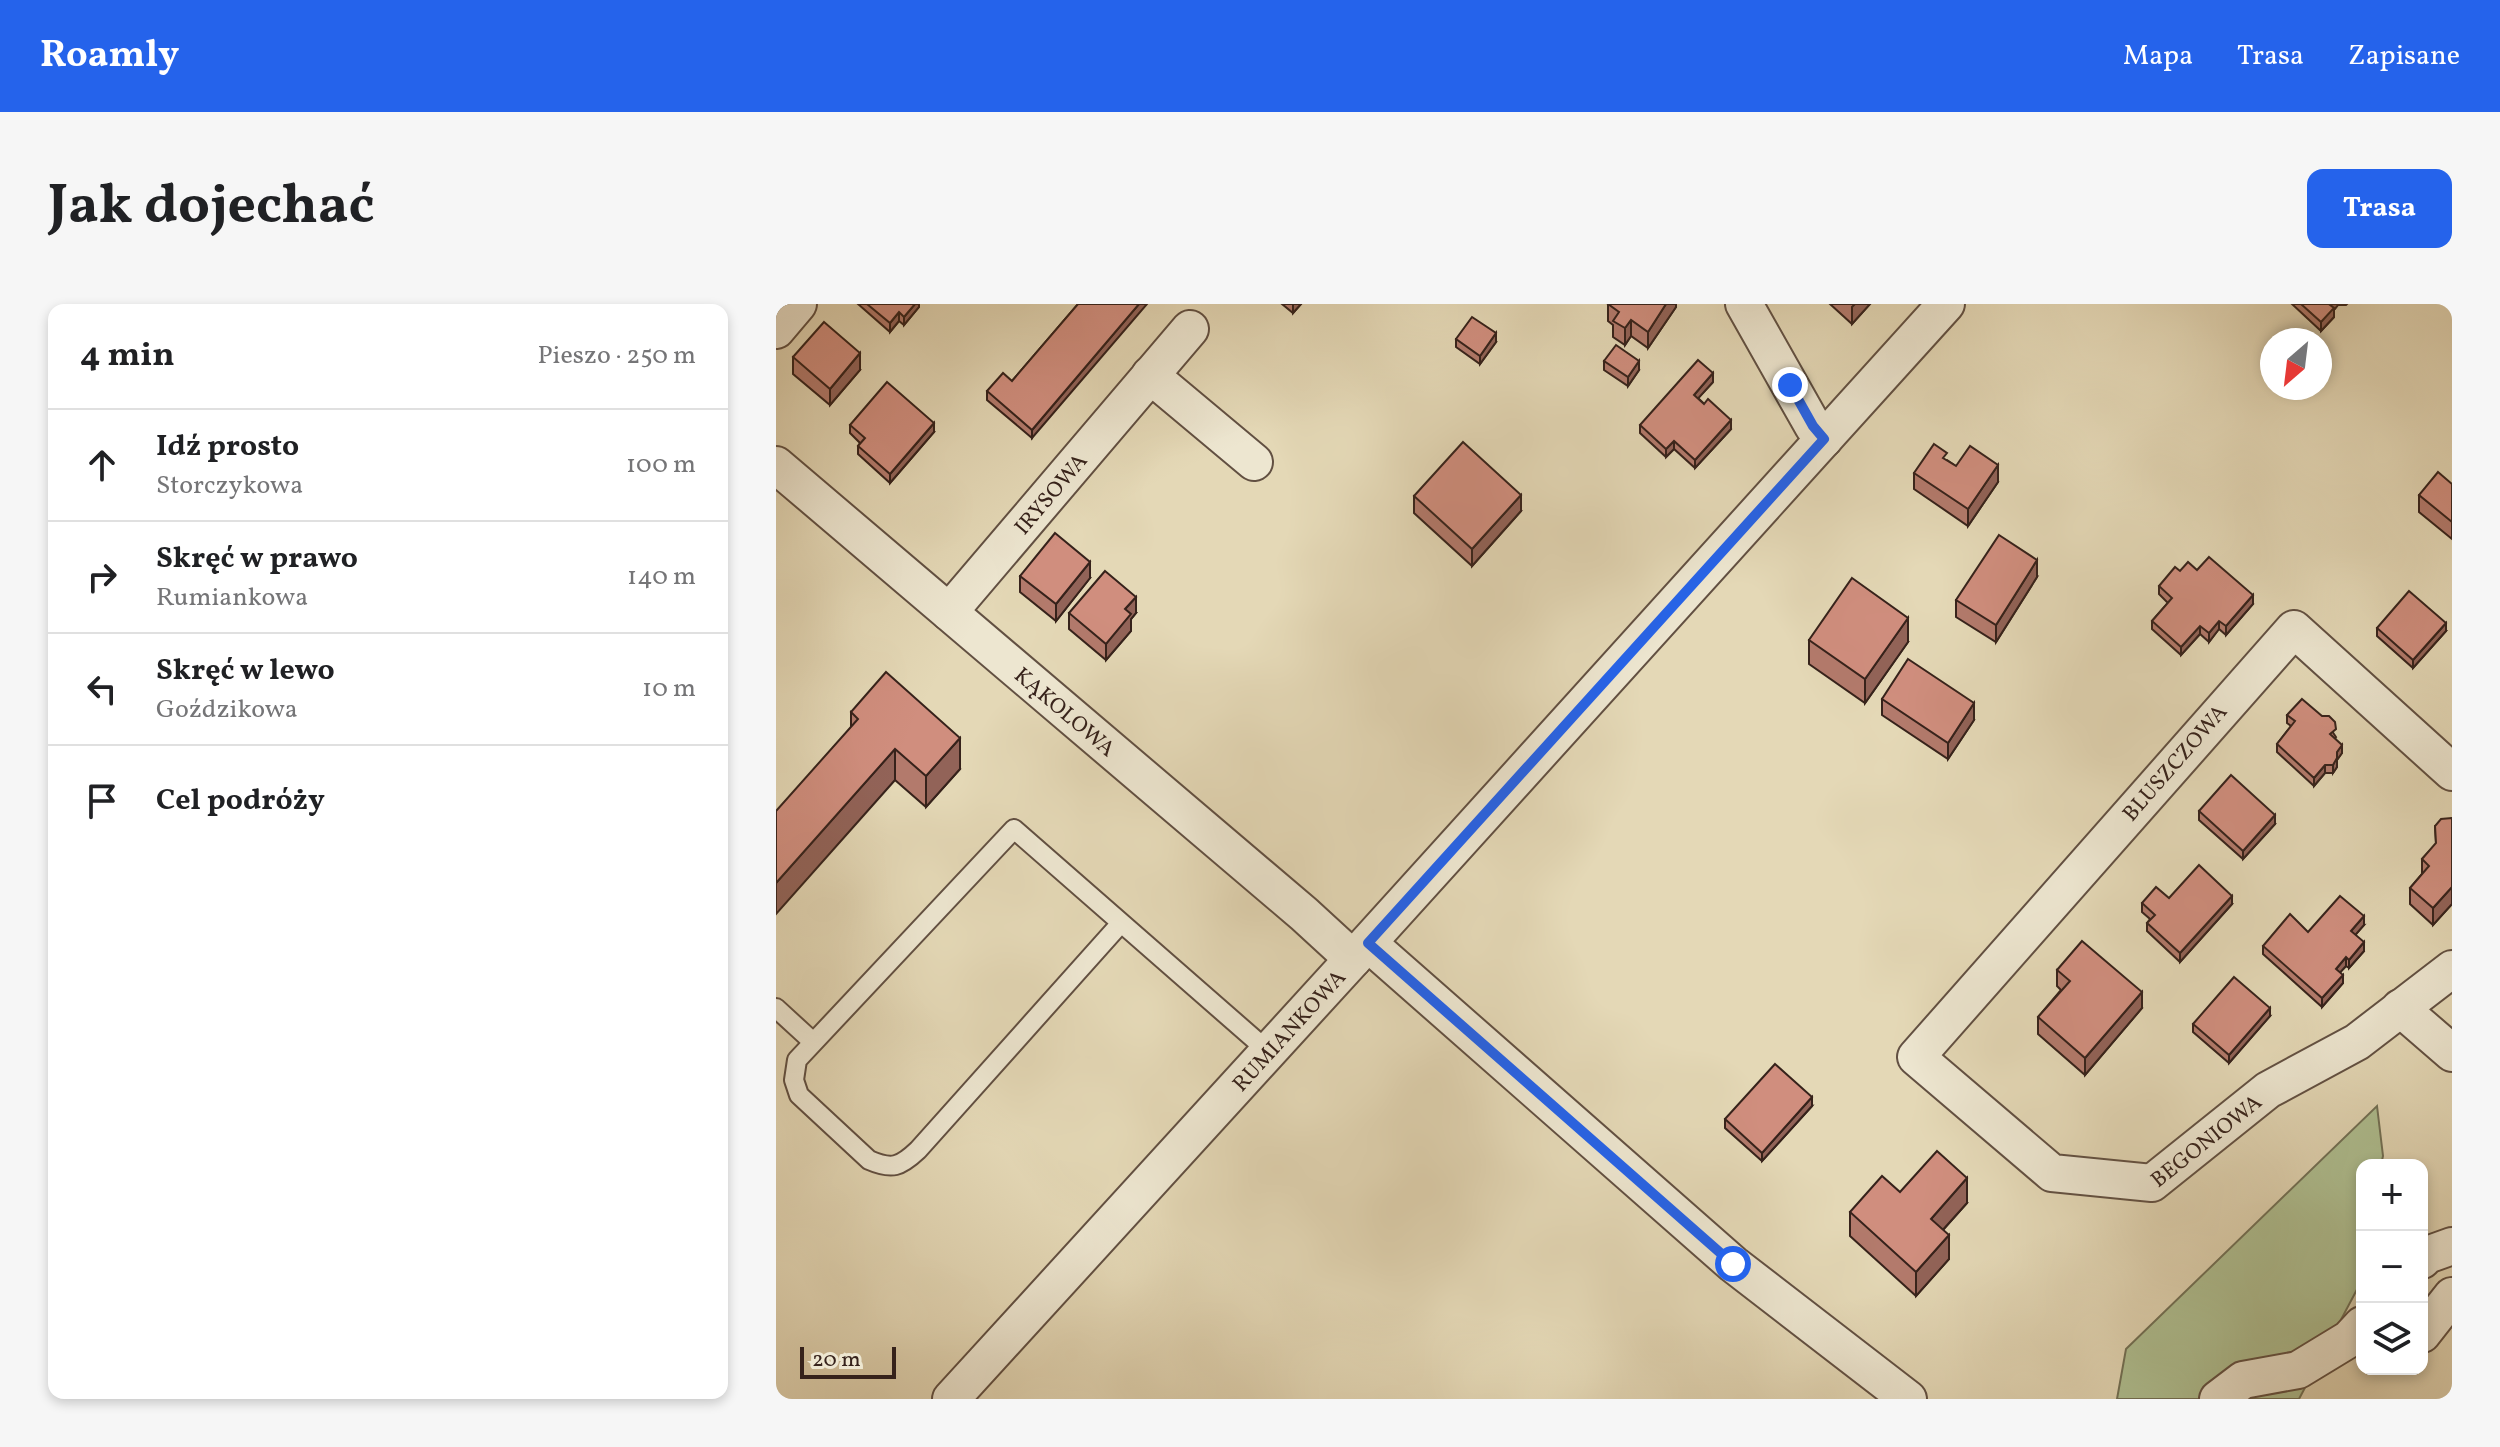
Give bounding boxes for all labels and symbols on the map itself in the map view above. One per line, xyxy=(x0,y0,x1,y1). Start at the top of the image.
north arrow xyxy=(2260,328,2332,400)
route end xyxy=(1772,367,1808,403)
street label: IRYSOWA xyxy=(1008,447,1096,542)
street label: KĄKOLOWA xyxy=(1006,661,1121,765)
street label: BLUSZCZOWA xyxy=(2116,698,2236,829)
street label: RUMIANKOWA xyxy=(1226,964,1354,1099)
street label: BEGONIOWA xyxy=(2145,1088,2269,1196)
route start xyxy=(1715,1246,1751,1282)
scale bar xyxy=(800,1343,896,1379)

